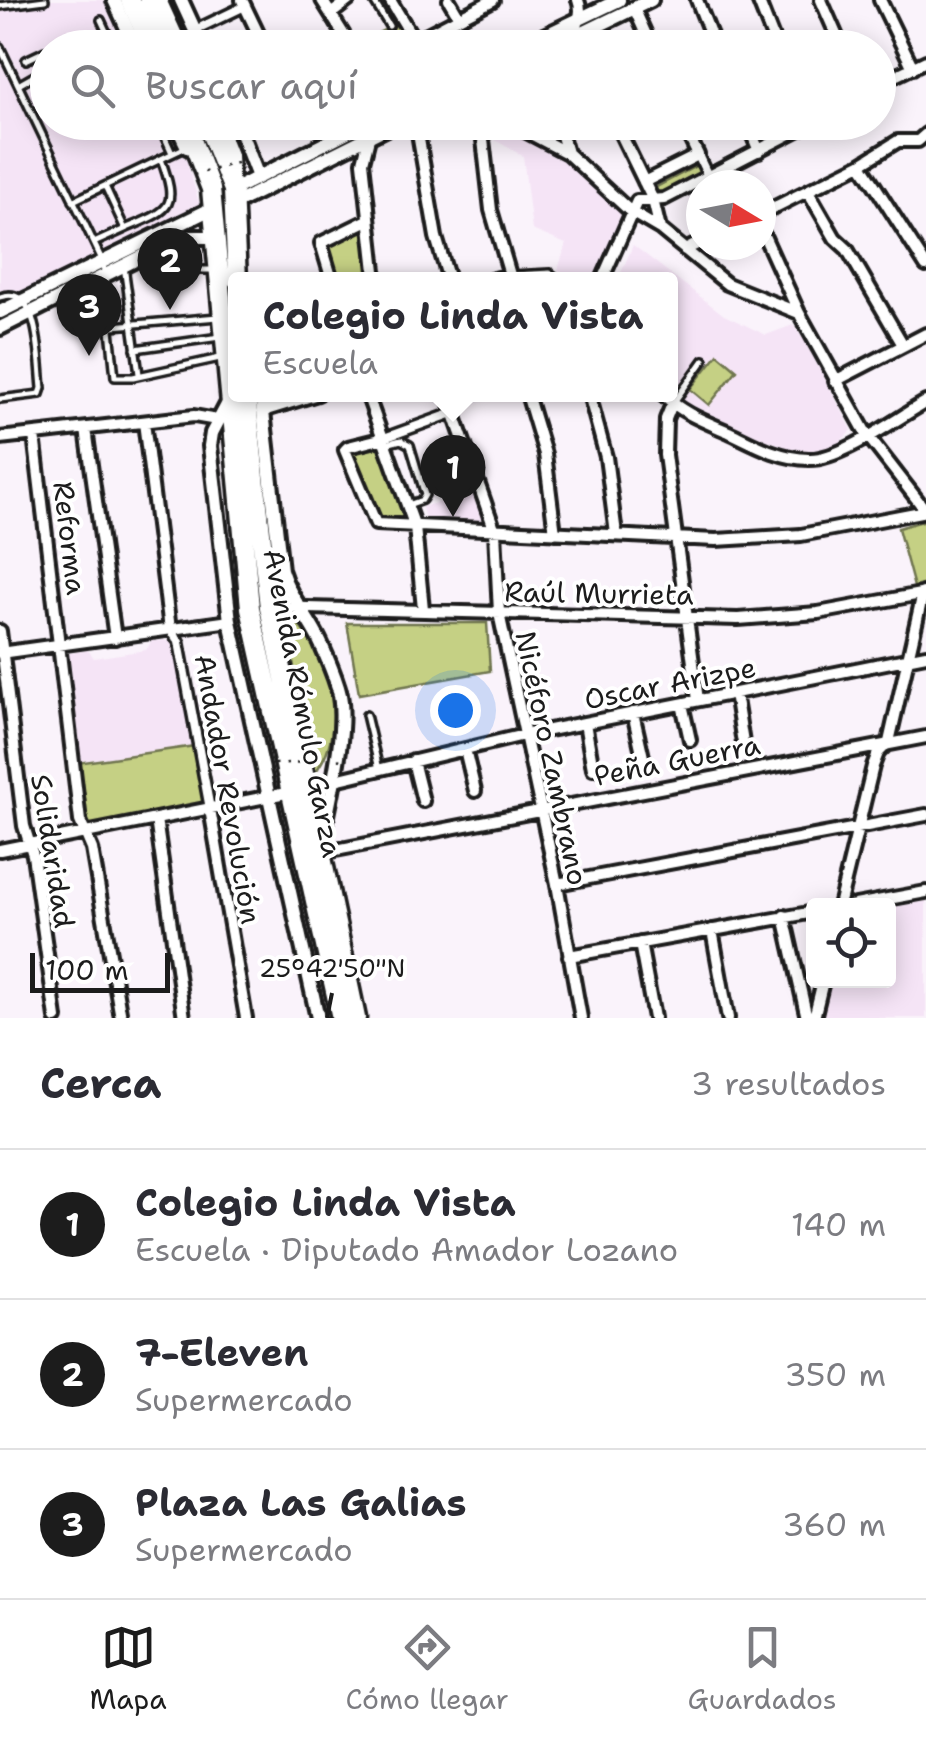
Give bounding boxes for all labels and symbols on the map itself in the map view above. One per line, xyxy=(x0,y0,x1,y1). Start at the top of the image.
north arrow xyxy=(686,170,776,260)
pin: 2 xyxy=(138,228,202,310)
pin: 3 xyxy=(56,274,122,356)
pin: 1 xyxy=(420,434,486,517)
street label: Reforma xyxy=(44,479,96,597)
street label: Avenida Rómulo Garza xyxy=(254,546,352,860)
street label: Raúl Murrieta xyxy=(504,572,694,614)
street label: Nicéforo Zambrano xyxy=(506,627,598,889)
street label: Oscar Arizpe xyxy=(581,648,759,718)
street label: Andador Revolución xyxy=(186,651,270,927)
your location xyxy=(430,685,481,736)
street label: Peña Guerra xyxy=(591,725,763,795)
street label: Solidaridad xyxy=(22,771,84,931)
scale bar xyxy=(30,948,170,993)
text: 25°42'50"N xyxy=(259,951,405,985)

